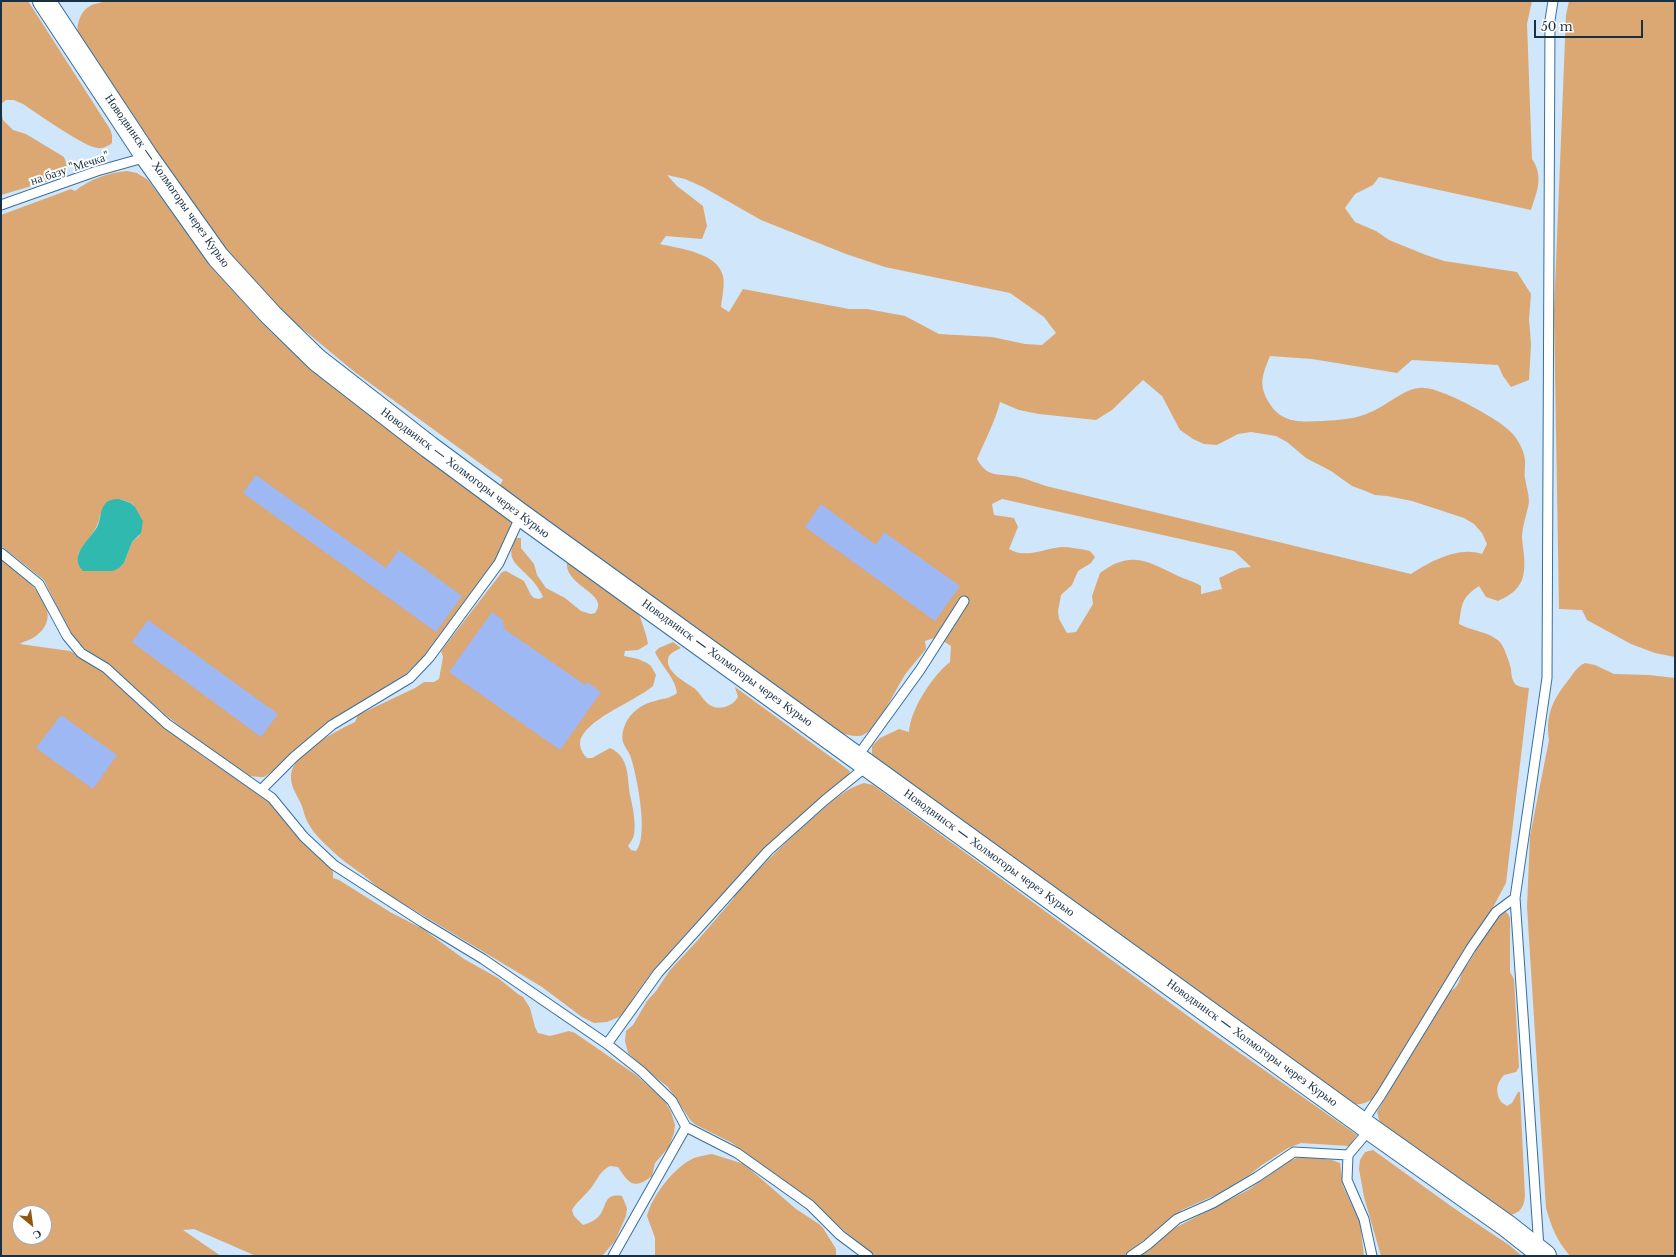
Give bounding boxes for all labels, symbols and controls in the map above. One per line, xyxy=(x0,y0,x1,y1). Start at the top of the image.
scale bar xyxy=(1536,12,1645,38)
text: 50 m xyxy=(1541,19,1573,34)
street label: Новодвинск — Холмогоры через Курью xyxy=(101,92,233,270)
street label: на базу "Мечка" xyxy=(29,149,111,189)
street label: Новодвинск — Холмогоры через Курью xyxy=(378,405,552,541)
street label: Новодвинск — Холмогоры через Курью xyxy=(639,596,815,730)
street label: Новодвинск — Холмогоры через Курью xyxy=(901,786,1077,920)
street label: Новодвинск — Холмогоры через Курью xyxy=(1164,976,1340,1110)
north arrow xyxy=(12,1205,52,1245)
text: С xyxy=(30,1227,44,1243)

